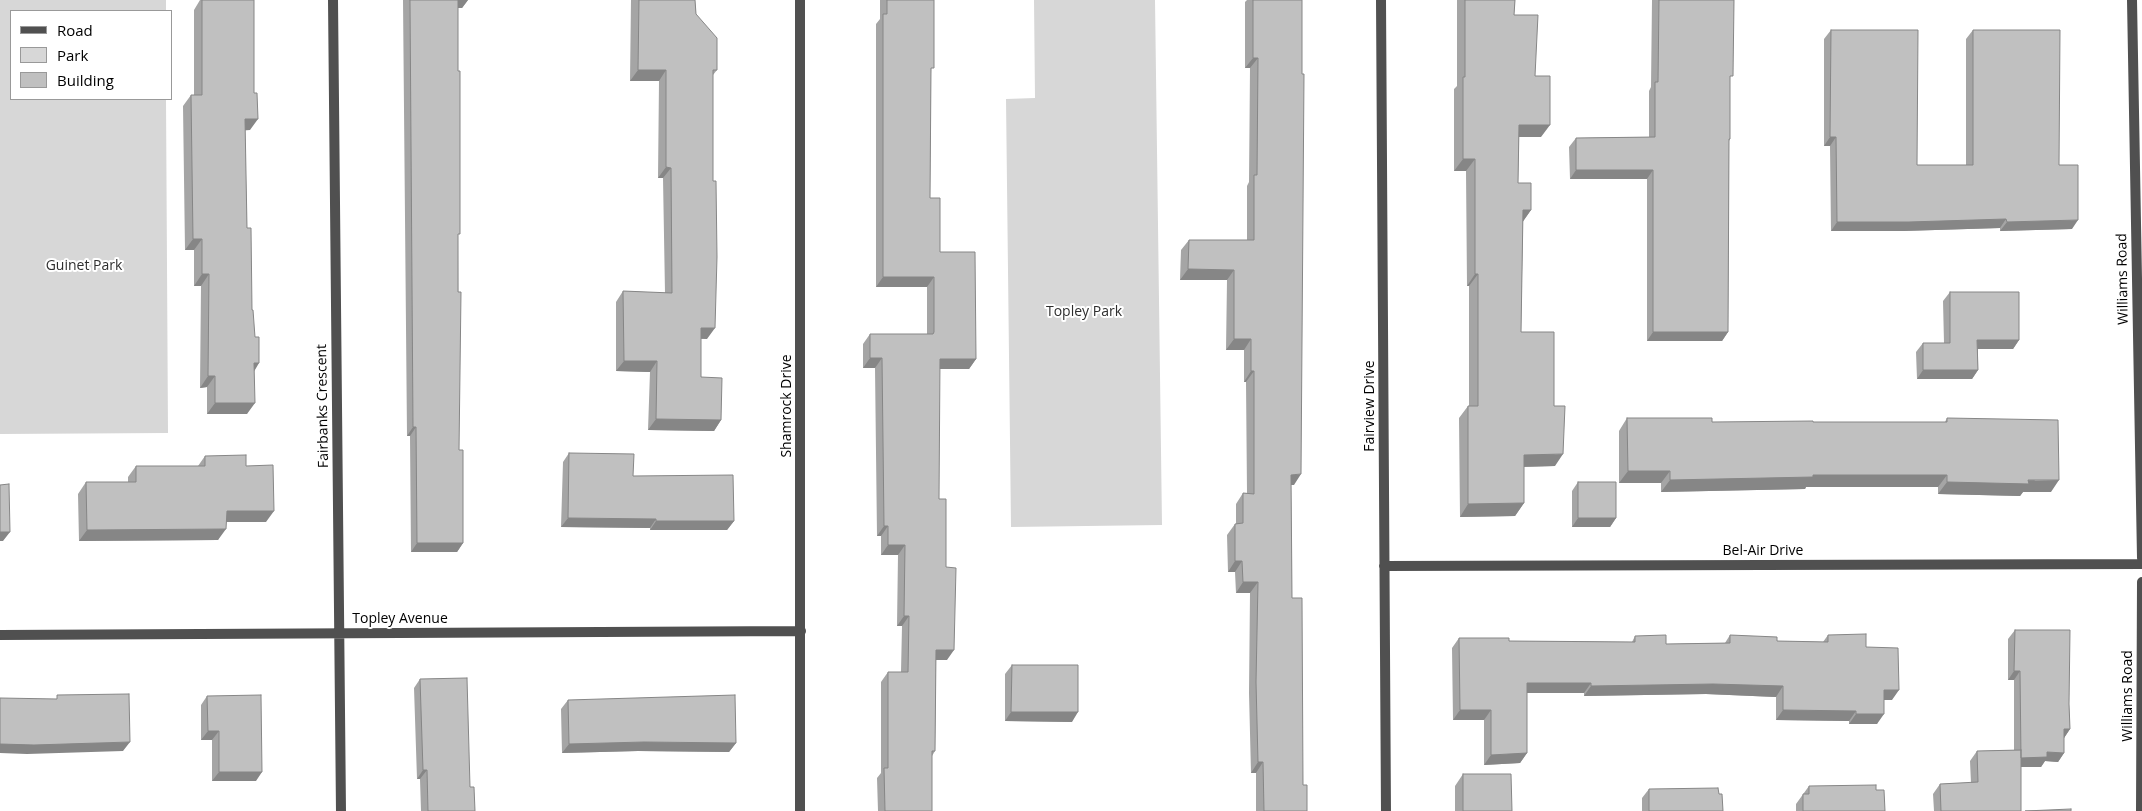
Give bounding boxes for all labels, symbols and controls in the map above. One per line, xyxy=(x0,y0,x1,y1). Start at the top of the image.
legend xyxy=(10,10,172,100)
text: Road xyxy=(57,20,93,40)
text: Park xyxy=(57,45,88,65)
text: Building xyxy=(57,70,114,90)
street label: Williams Road xyxy=(2114,233,2132,325)
park label: Guinet Park xyxy=(46,258,122,274)
park label: Topley Park xyxy=(1046,304,1122,320)
street label: Fairbanks Crescent xyxy=(314,344,332,468)
street label: Shamrock Drive xyxy=(779,354,795,458)
street label: Fairview Drive xyxy=(1362,360,1378,452)
street label: Bel-Air Drive xyxy=(1723,543,1803,559)
street label: Topley Avenue xyxy=(352,611,448,627)
street label: Williams Road xyxy=(2120,650,2136,742)

